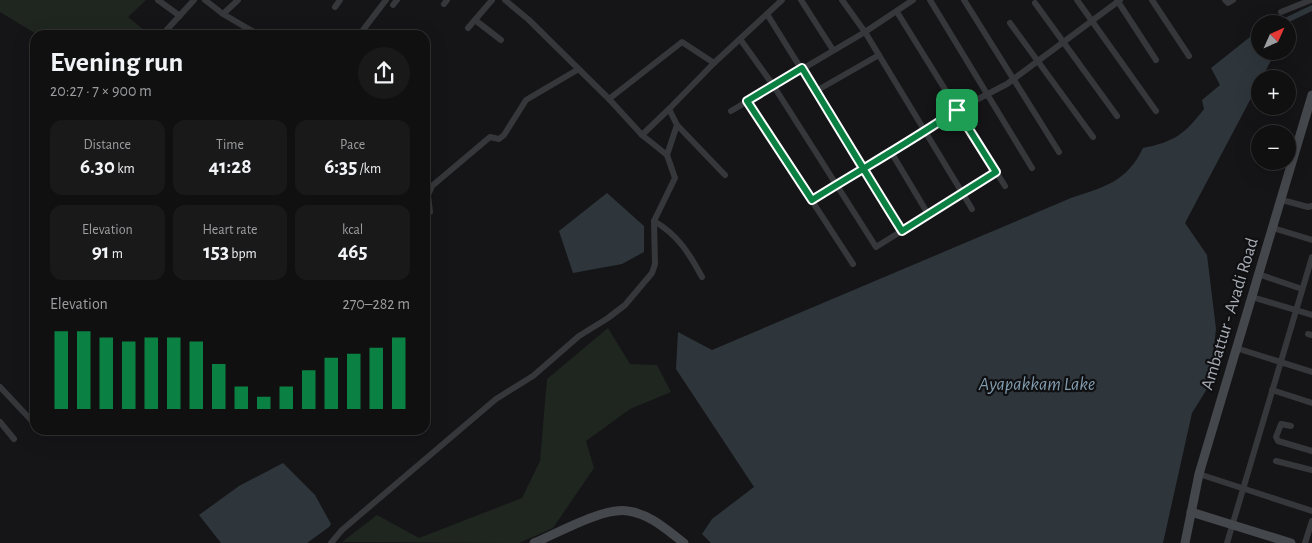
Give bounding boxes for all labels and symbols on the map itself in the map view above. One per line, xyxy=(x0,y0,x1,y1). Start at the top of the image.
north arrow xyxy=(1251,15,1296,60)
pin xyxy=(936,89,978,131)
street label: Ambattur - Avadi Road xyxy=(1198,236,1262,392)
water label: Ayapakkam Lake xyxy=(978,375,1095,394)

